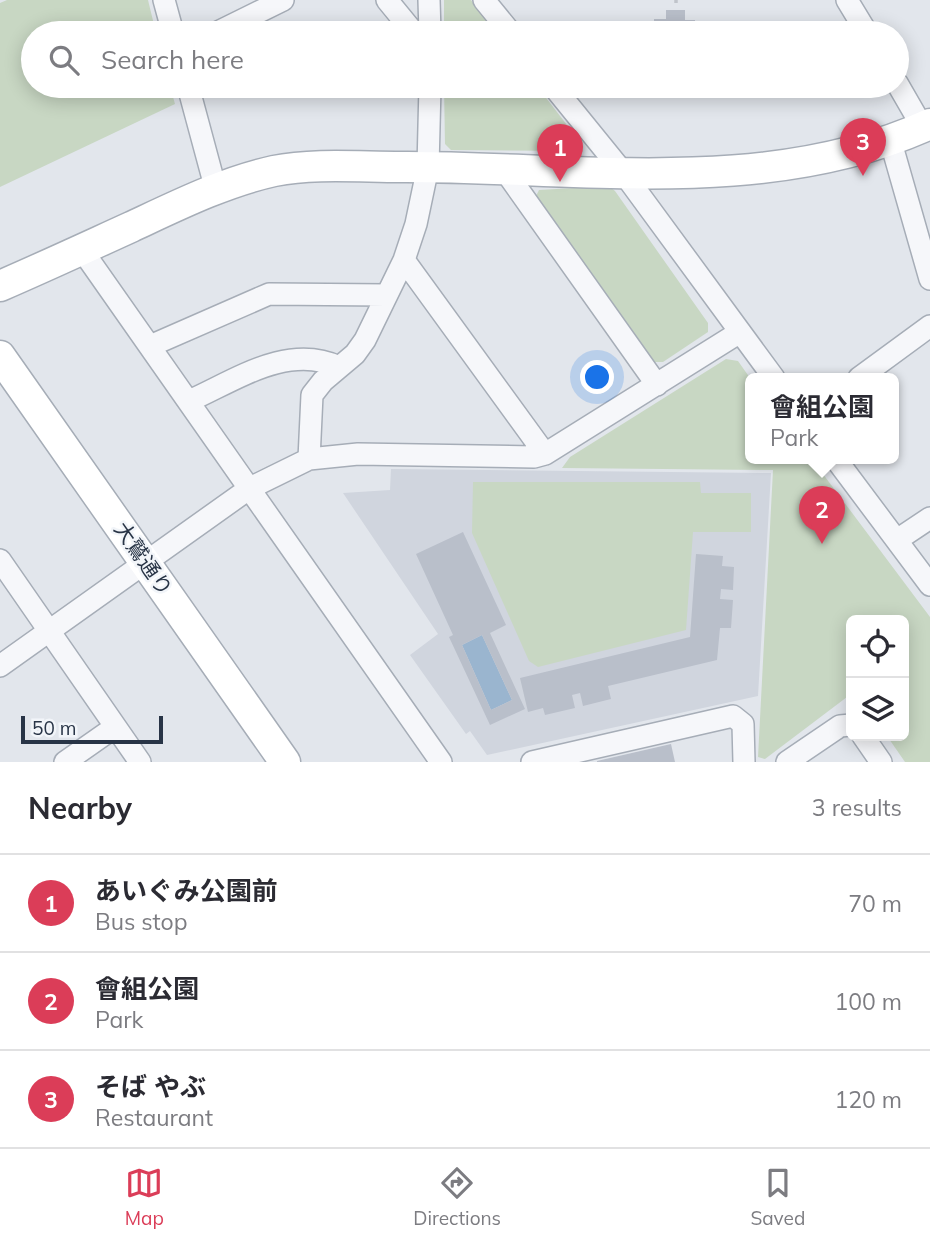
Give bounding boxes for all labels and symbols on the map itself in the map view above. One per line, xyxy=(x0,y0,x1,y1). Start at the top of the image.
pin: 3 xyxy=(840,118,886,176)
pin: 1 xyxy=(537,124,583,182)
your location xyxy=(580,360,614,394)
pin: 2 xyxy=(799,486,845,544)
street label: 大鷲通り xyxy=(109,517,179,600)
scale bar xyxy=(21,713,163,745)

